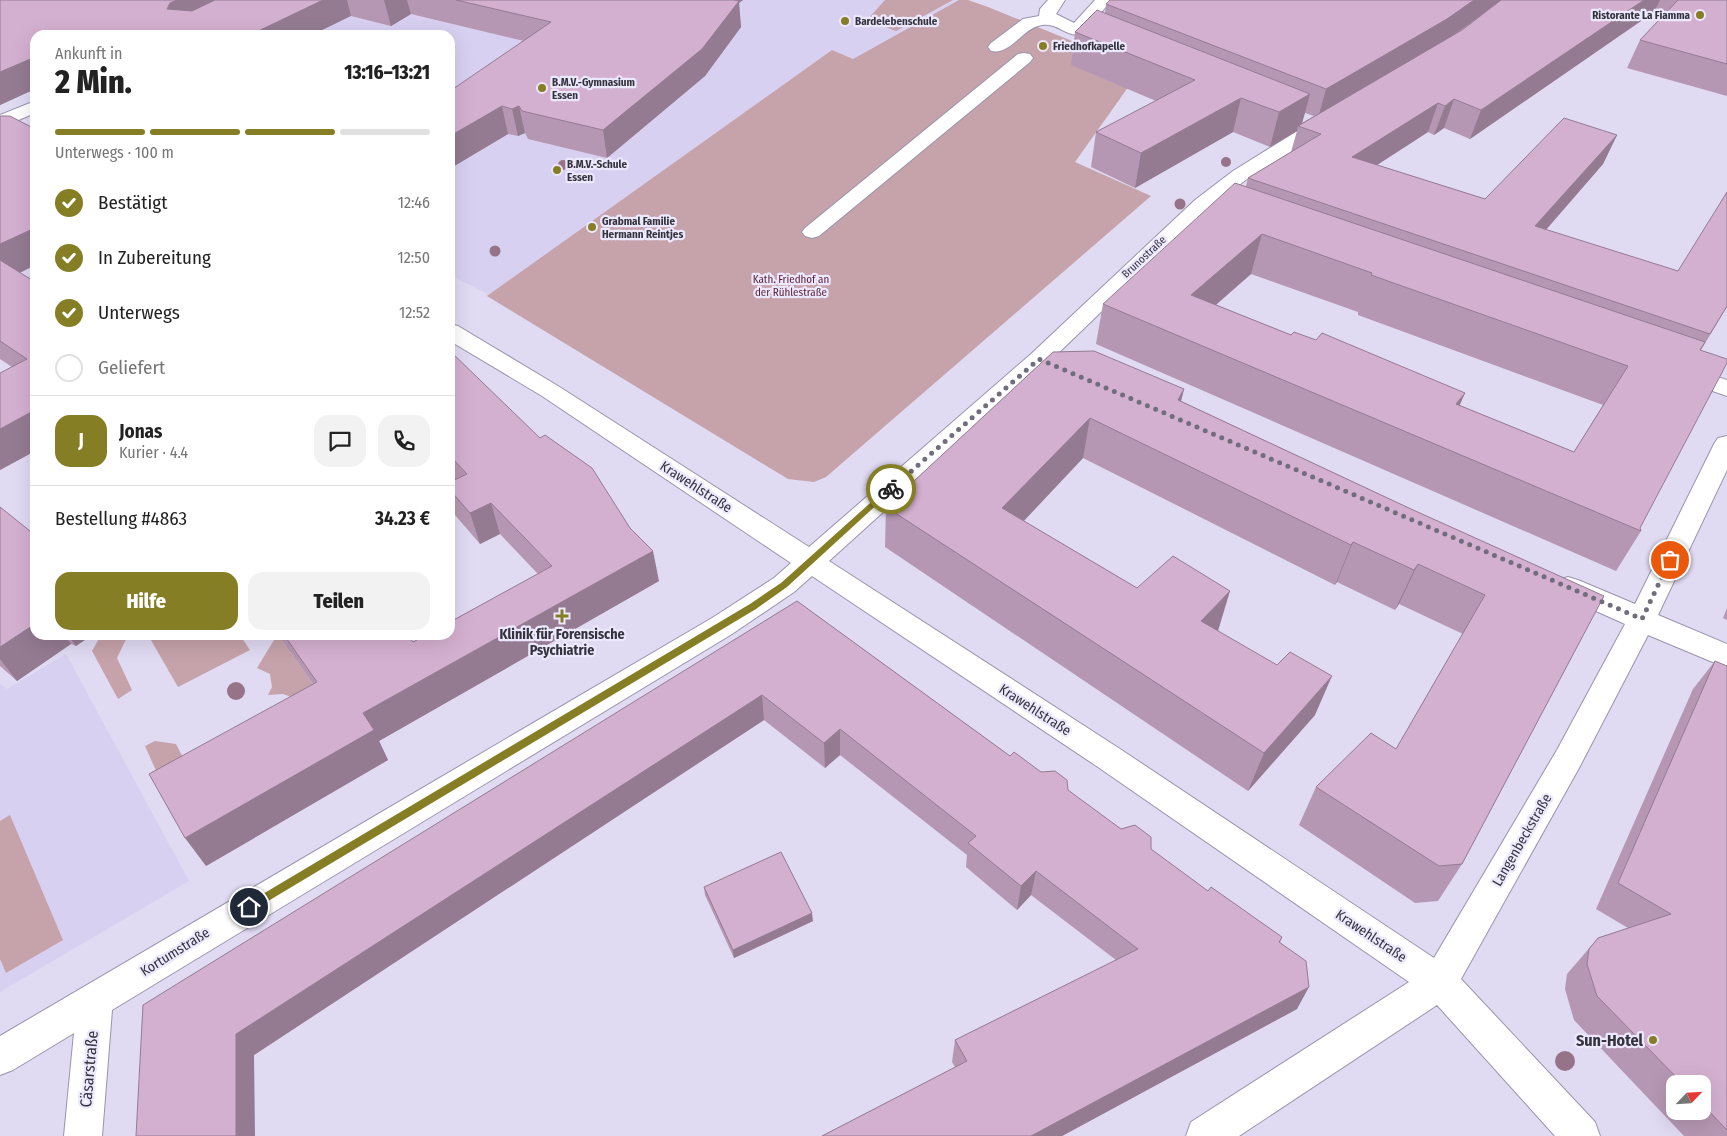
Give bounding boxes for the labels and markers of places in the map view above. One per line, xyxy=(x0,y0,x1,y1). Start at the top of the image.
place label: Ristorante La Fiamma xyxy=(1592,9,1691,22)
marker: Ristorante La Fiamma xyxy=(1694,9,1706,21)
marker: Bardelebenschule xyxy=(839,15,851,27)
place label: Bardelebenschule xyxy=(855,15,938,28)
marker: Friedhofkapelle xyxy=(1037,40,1049,52)
place label: Friedhofkapelle xyxy=(1053,40,1126,53)
place label: B.M.V.-Gymnasium Essen xyxy=(552,76,635,102)
marker: B.M.V.-Gymnasium Essen xyxy=(536,82,548,94)
place label: B.M.V.-Schule Essen xyxy=(567,158,627,184)
marker: B.M.V.-Schule Essen xyxy=(551,164,563,176)
place label: Grabmal Familie Hermann Reintjes xyxy=(602,215,683,241)
marker: Grabmal Familie Hermann Reintjes xyxy=(586,221,598,233)
pin xyxy=(1649,539,1691,581)
marker: Klinik für Forensische Psychiatrie xyxy=(555,609,569,623)
place label: Klinik für Forensische Psychiatrie xyxy=(499,626,625,659)
pin xyxy=(228,886,270,928)
place label: Sun-Hotel xyxy=(1576,1031,1644,1050)
marker: Sun-Hotel xyxy=(1647,1034,1659,1046)

